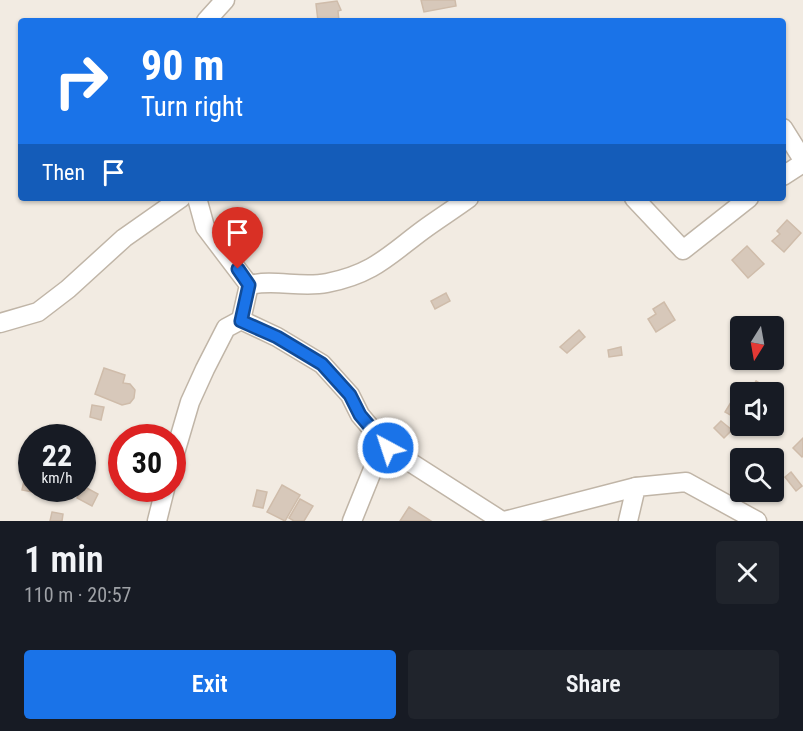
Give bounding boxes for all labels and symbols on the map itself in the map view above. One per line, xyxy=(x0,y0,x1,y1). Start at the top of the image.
pin xyxy=(212,207,263,269)
north arrow xyxy=(730,316,784,370)
position arrow xyxy=(356,416,420,480)
speed limit sign: 30 xyxy=(108,424,186,502)

